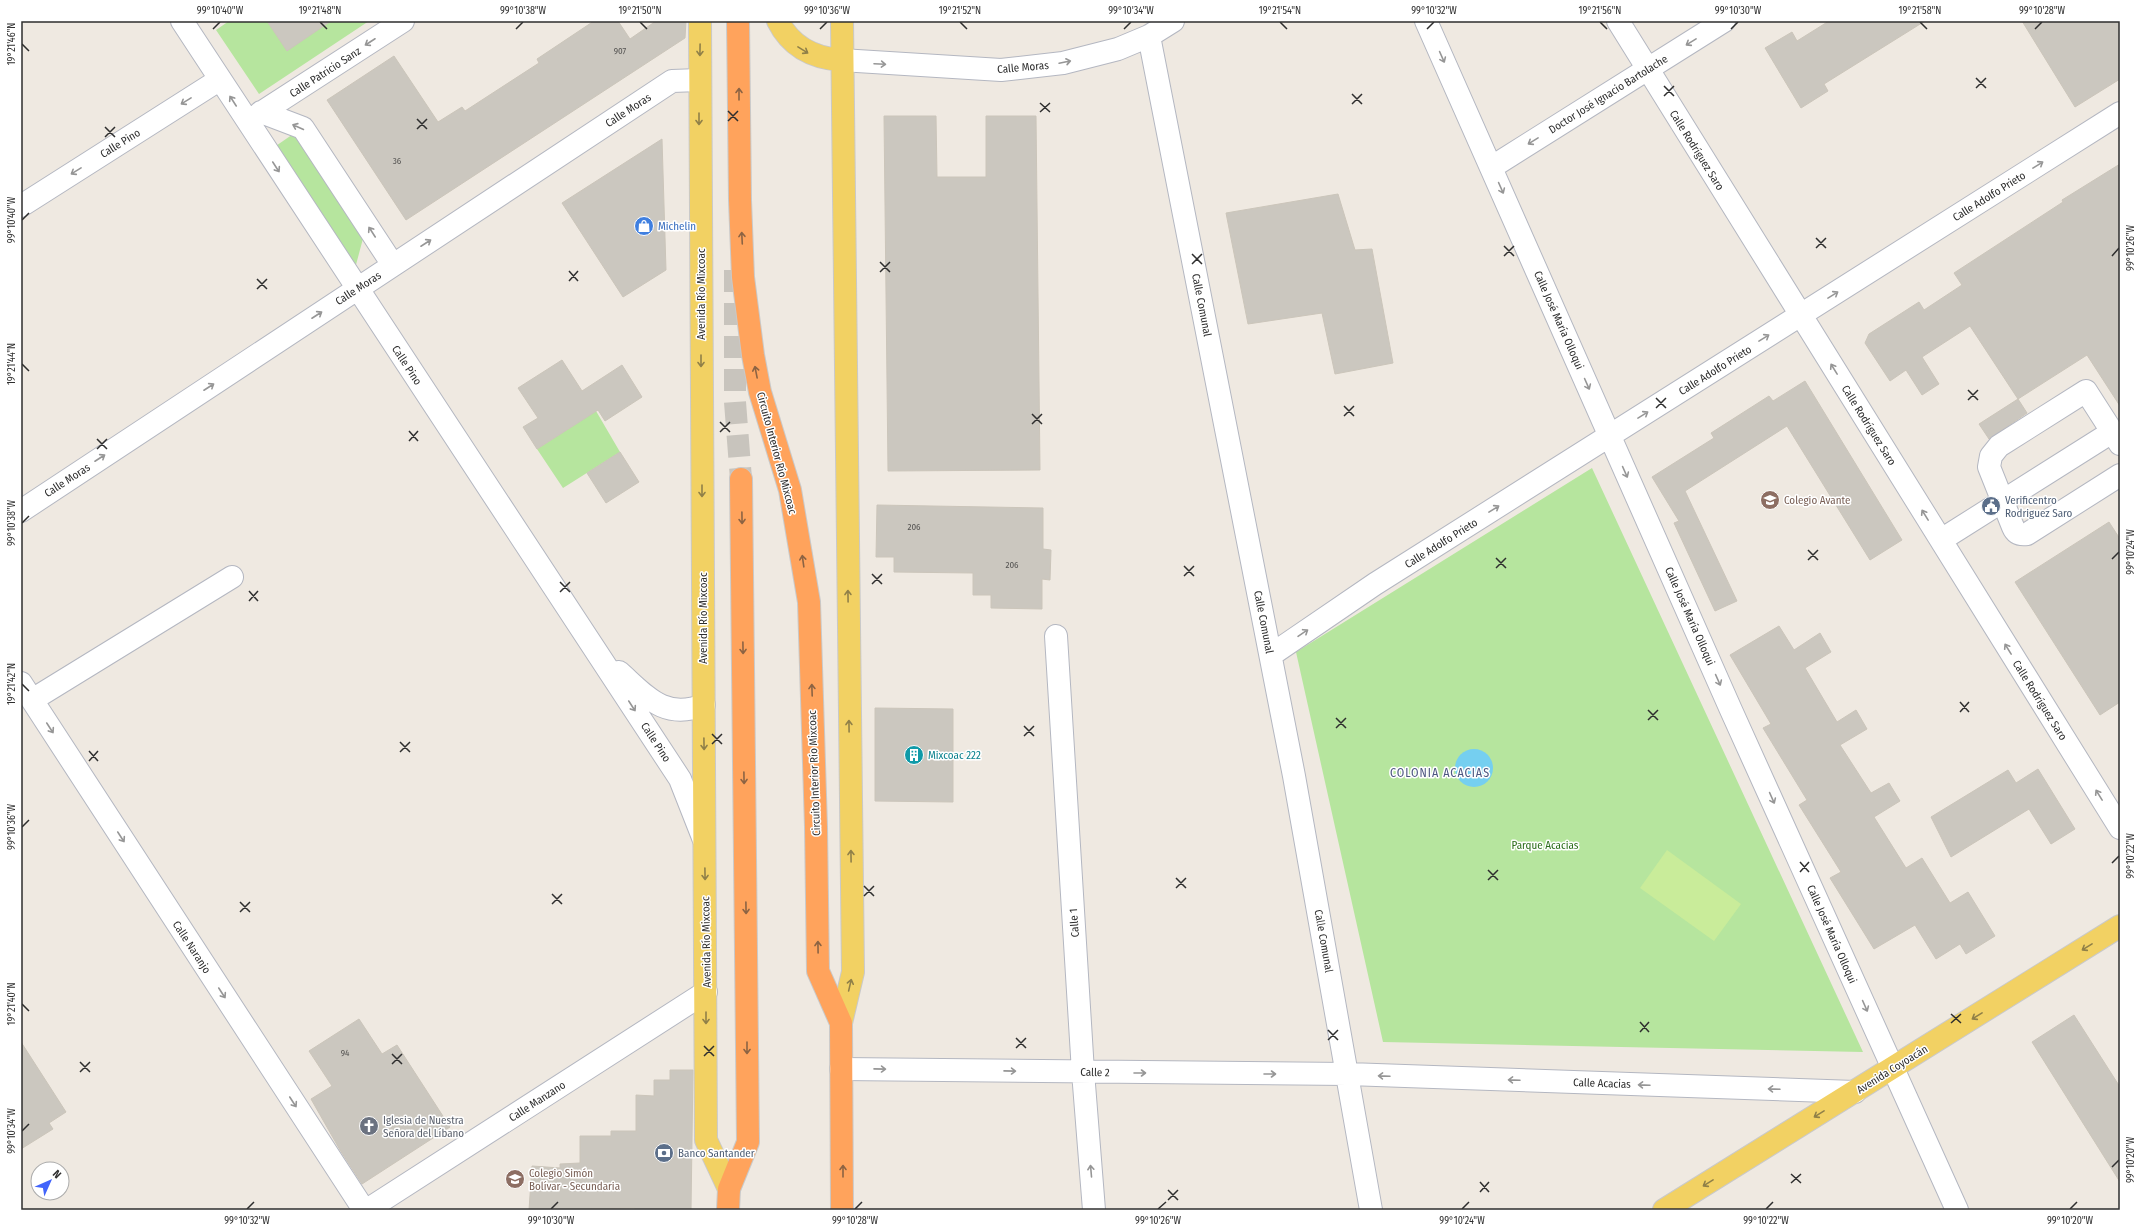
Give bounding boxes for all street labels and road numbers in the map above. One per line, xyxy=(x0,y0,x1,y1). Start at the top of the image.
street label: Calle Patricio Sanz xyxy=(287,44,364,100)
street label: Doctor José Ignacio Bartolache xyxy=(1546,52,1670,136)
street label: Calle Moras xyxy=(997,59,1050,76)
street label: Calle Moras xyxy=(603,91,654,130)
street label: Calle Rodríguez Saro xyxy=(1667,108,1727,193)
street label: Calle Pino xyxy=(98,126,143,161)
street label: Calle Adolfo Prieto xyxy=(1950,169,2028,224)
street label: Avenida Río Mixcoac xyxy=(695,248,708,340)
street label: Calle Moras xyxy=(333,269,384,308)
street label: Calle José María Olloqui xyxy=(1531,269,1586,372)
street label: Calle Comunal xyxy=(1189,272,1214,338)
street label: Calle Pino xyxy=(389,343,424,388)
street label: Calle Adolfo Prieto xyxy=(1676,343,1754,398)
street label: Calle Rodríguez Saro xyxy=(1839,383,1899,468)
street label: Circuito Interior Río Mixcoac xyxy=(754,391,799,516)
street label: Calle Moras xyxy=(42,461,93,500)
street label: Calle Adolfo Prieto xyxy=(1402,516,1480,571)
street label: Calle José María Olloqui xyxy=(1662,565,1717,668)
street label: Avenida Río Mixcoac xyxy=(697,572,710,664)
street label: Calle Comunal xyxy=(1251,589,1276,655)
street label: Calle Rodríguez Saro xyxy=(2010,658,2070,743)
street label: Circuito Interior Río Mixcoac xyxy=(806,710,823,836)
street label: Calle Pino xyxy=(638,720,673,765)
street label: Calle José María Olloqui xyxy=(1804,883,1859,986)
street label: Avenida Río Mixcoac xyxy=(699,896,714,988)
street label: Calle 1 xyxy=(1067,908,1082,938)
street label: Calle Comunal xyxy=(1312,908,1335,974)
street label: Calle Naranjo xyxy=(170,919,213,976)
street label: Avenida Coyoacán xyxy=(1854,1042,1930,1096)
street label: Calle 2 xyxy=(1080,1066,1110,1079)
street label: Calle Acacias xyxy=(1573,1076,1631,1091)
street label: Calle Manzano xyxy=(507,1078,568,1124)

